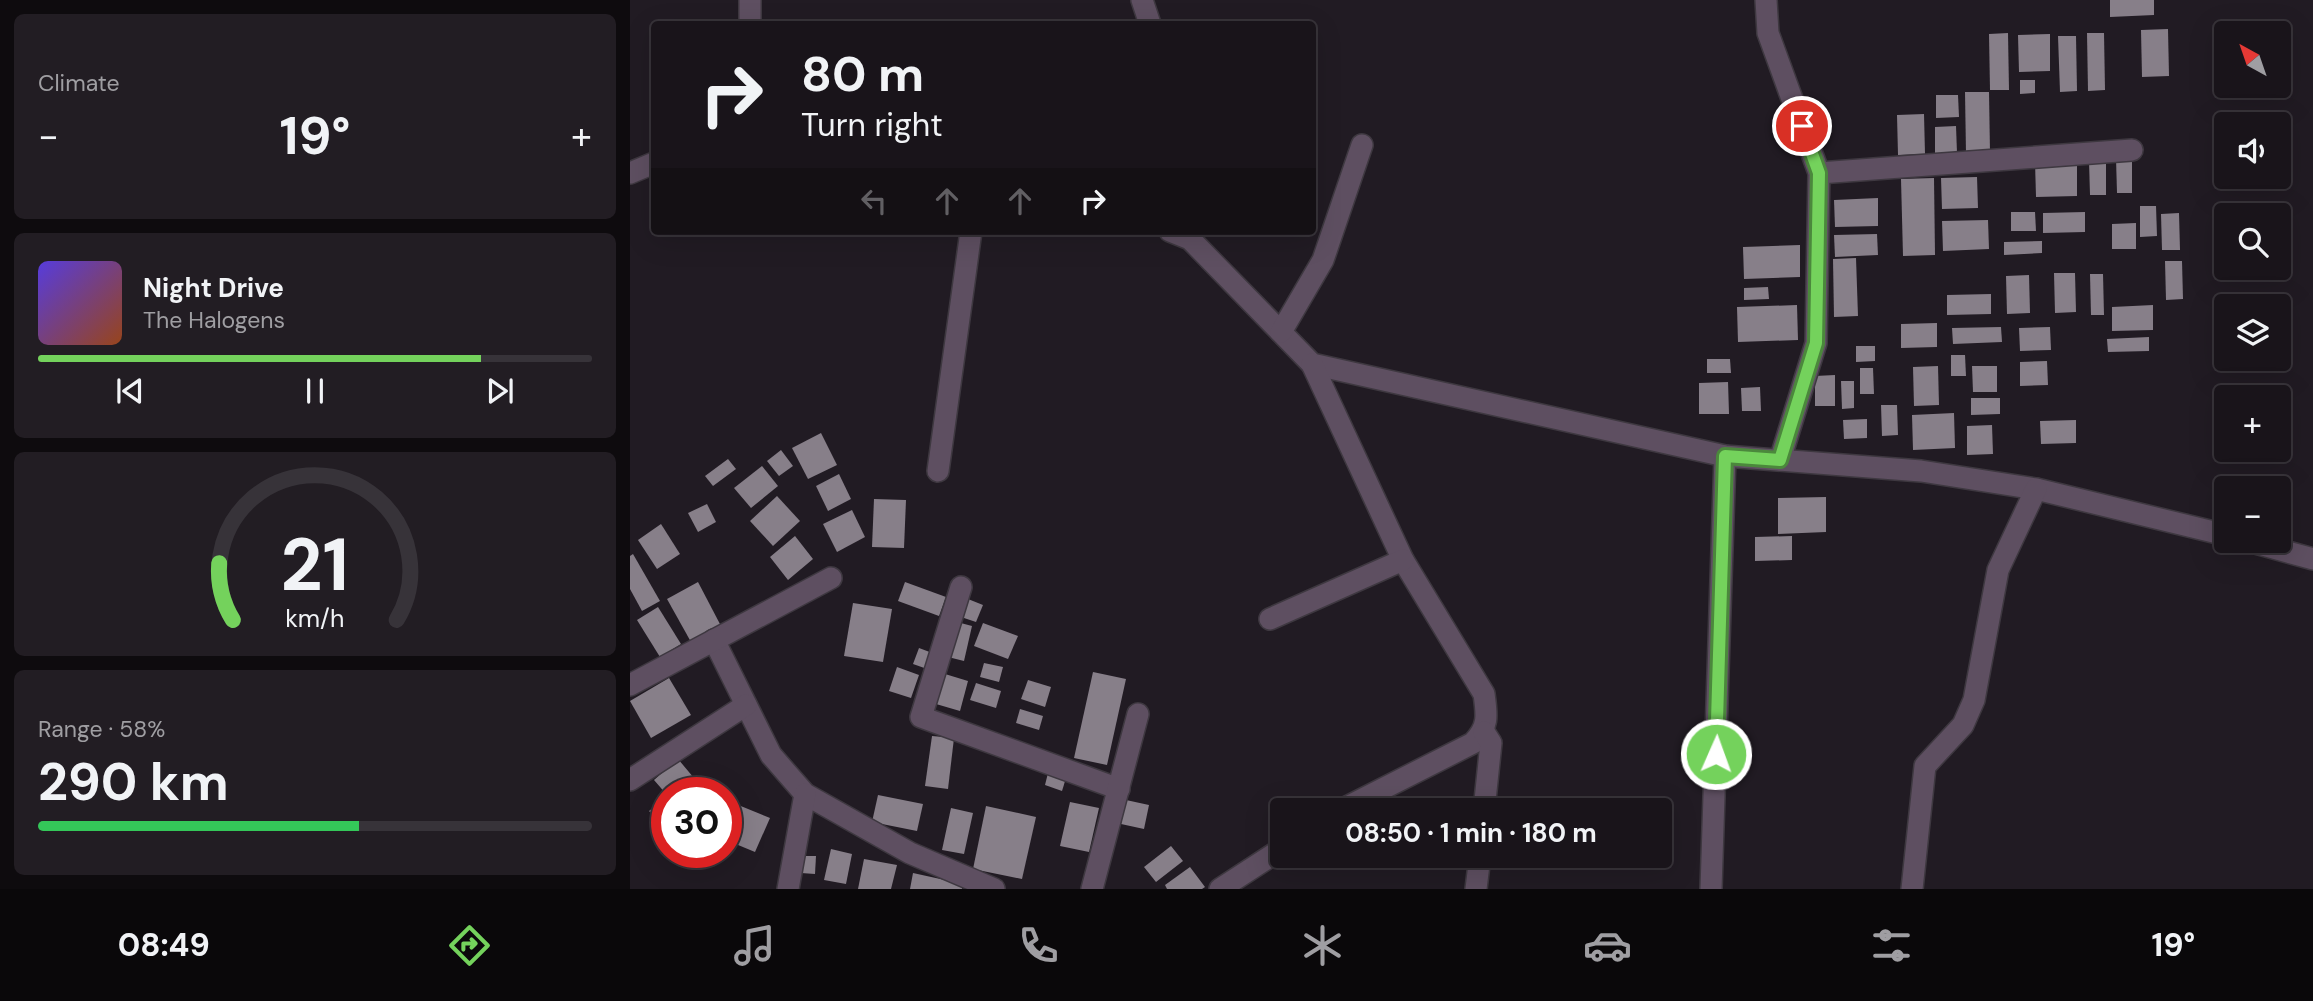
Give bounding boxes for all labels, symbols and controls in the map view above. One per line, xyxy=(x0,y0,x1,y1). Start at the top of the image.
north arrow xyxy=(2214,21,2291,98)
map controls xyxy=(2214,21,2291,553)
text: 80 m xyxy=(801,42,924,106)
icon: right xyxy=(686,49,777,140)
text: Climate xyxy=(38,68,120,98)
pin xyxy=(1772,96,1832,156)
text: 19° xyxy=(280,102,350,170)
text: Turn right xyxy=(801,104,943,146)
icon: arrive xyxy=(1783,107,1821,145)
text: − xyxy=(38,111,59,161)
text: + xyxy=(571,111,592,161)
button: sound xyxy=(2214,112,2291,189)
icon: left xyxy=(855,182,893,220)
icon: ahead xyxy=(928,182,966,220)
icon: ahead xyxy=(1001,182,1039,220)
icon: right xyxy=(1074,182,1112,220)
button: search xyxy=(2214,203,2291,280)
text: Night Drive xyxy=(143,271,284,305)
button: layers xyxy=(2214,294,2291,371)
text: The Halogens xyxy=(143,305,285,335)
icon: previous xyxy=(111,372,149,410)
icon: pause xyxy=(296,372,334,410)
icon: next xyxy=(481,372,519,410)
button: + xyxy=(2214,385,2291,462)
button: − xyxy=(2214,476,2291,553)
text: 21 xyxy=(281,518,349,613)
text: km/h xyxy=(285,602,345,635)
text: Range · 58% xyxy=(38,714,165,744)
position arrow xyxy=(1679,717,1753,791)
text: 290 km xyxy=(38,748,229,816)
speed limit sign: 30 xyxy=(651,777,742,868)
text: 08:50 · 1 min · 180 m xyxy=(1345,816,1597,850)
icon: directions xyxy=(445,921,494,970)
icon: music xyxy=(730,921,779,970)
icon: phone xyxy=(1014,921,1063,970)
icon: climate xyxy=(1298,921,1347,970)
icon: car xyxy=(1583,921,1632,970)
icon: filters xyxy=(1867,921,1916,970)
text: 08:49 xyxy=(118,924,210,966)
text: 19° xyxy=(2152,924,2195,966)

